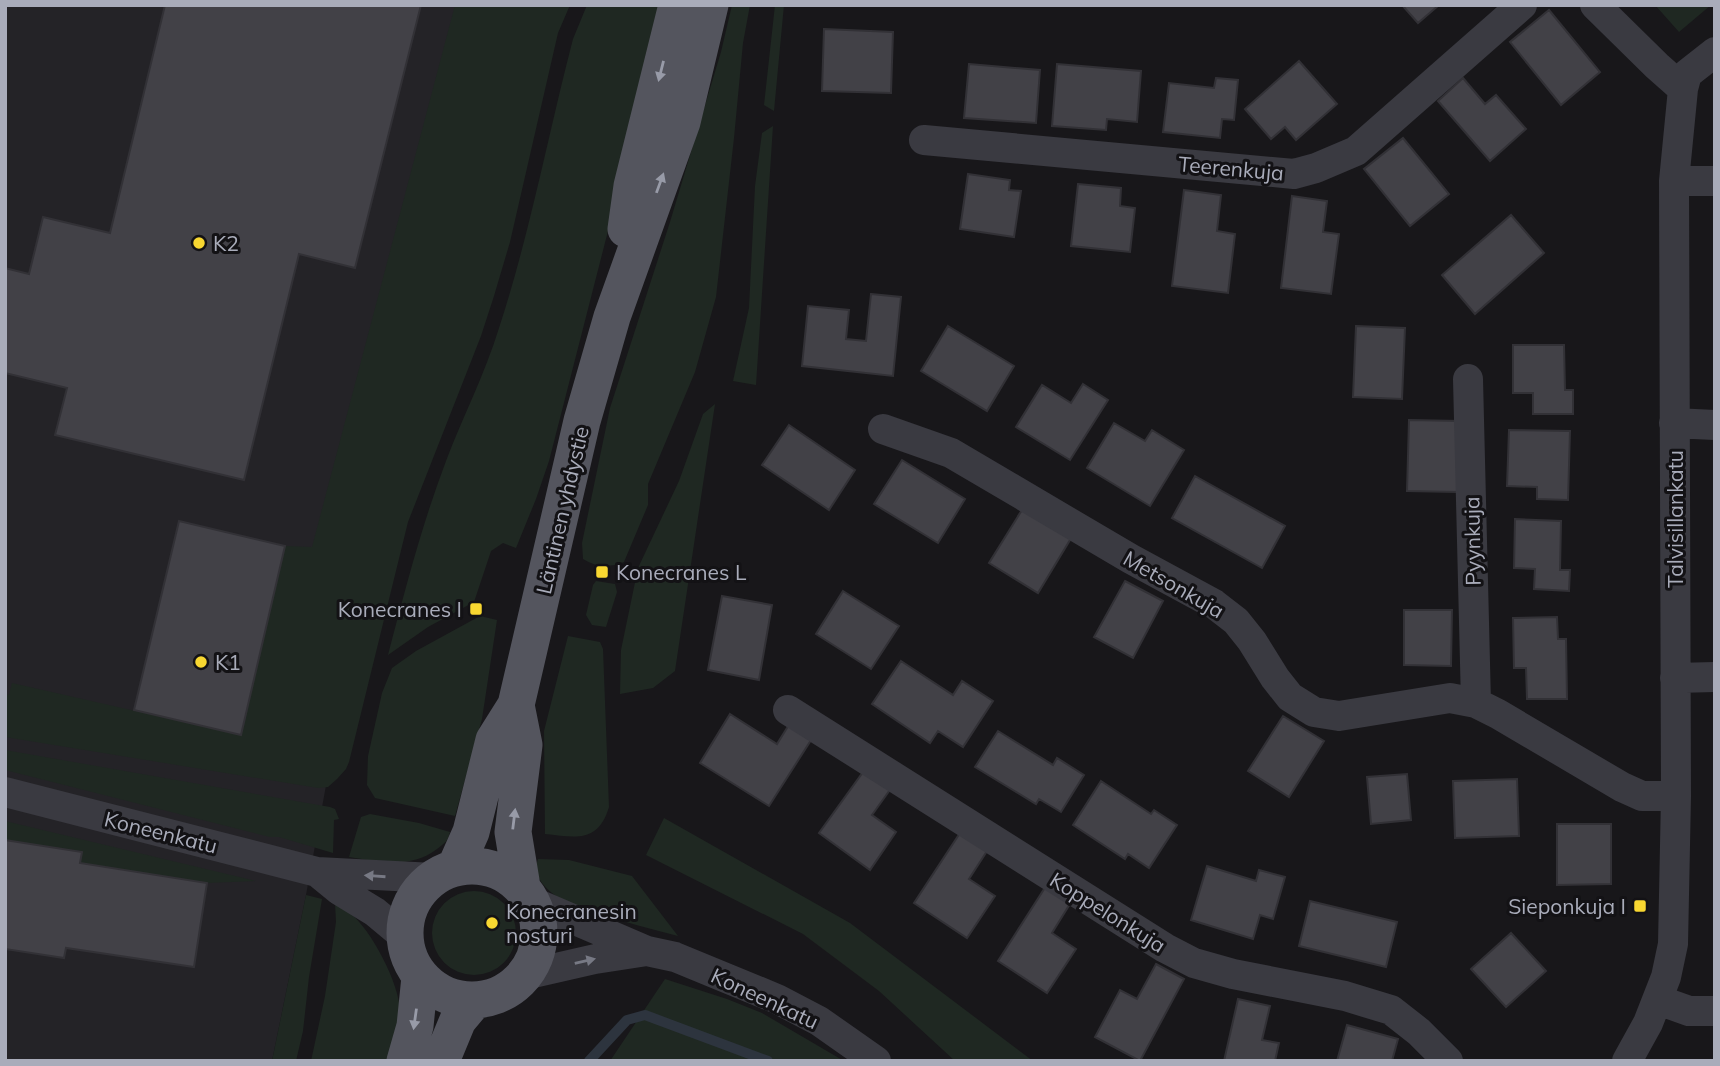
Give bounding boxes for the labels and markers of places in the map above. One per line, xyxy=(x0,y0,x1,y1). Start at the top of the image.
place label: K2 xyxy=(213,230,239,256)
marker: K2 xyxy=(191,235,207,251)
place label: Konecranes L xyxy=(616,559,747,585)
marker: Konecranes L xyxy=(594,564,610,580)
place label: Konecranes I xyxy=(338,596,462,622)
marker: Konecranes I xyxy=(468,601,484,617)
place label: K1 xyxy=(215,649,241,675)
marker: K1 xyxy=(193,654,209,670)
place label: Sieponkuja I xyxy=(1508,893,1626,919)
place label: Konecranesin nosturi xyxy=(506,898,637,948)
marker: Sieponkuja I xyxy=(1632,898,1648,914)
marker: Konecranesin nosturi xyxy=(484,915,500,931)

